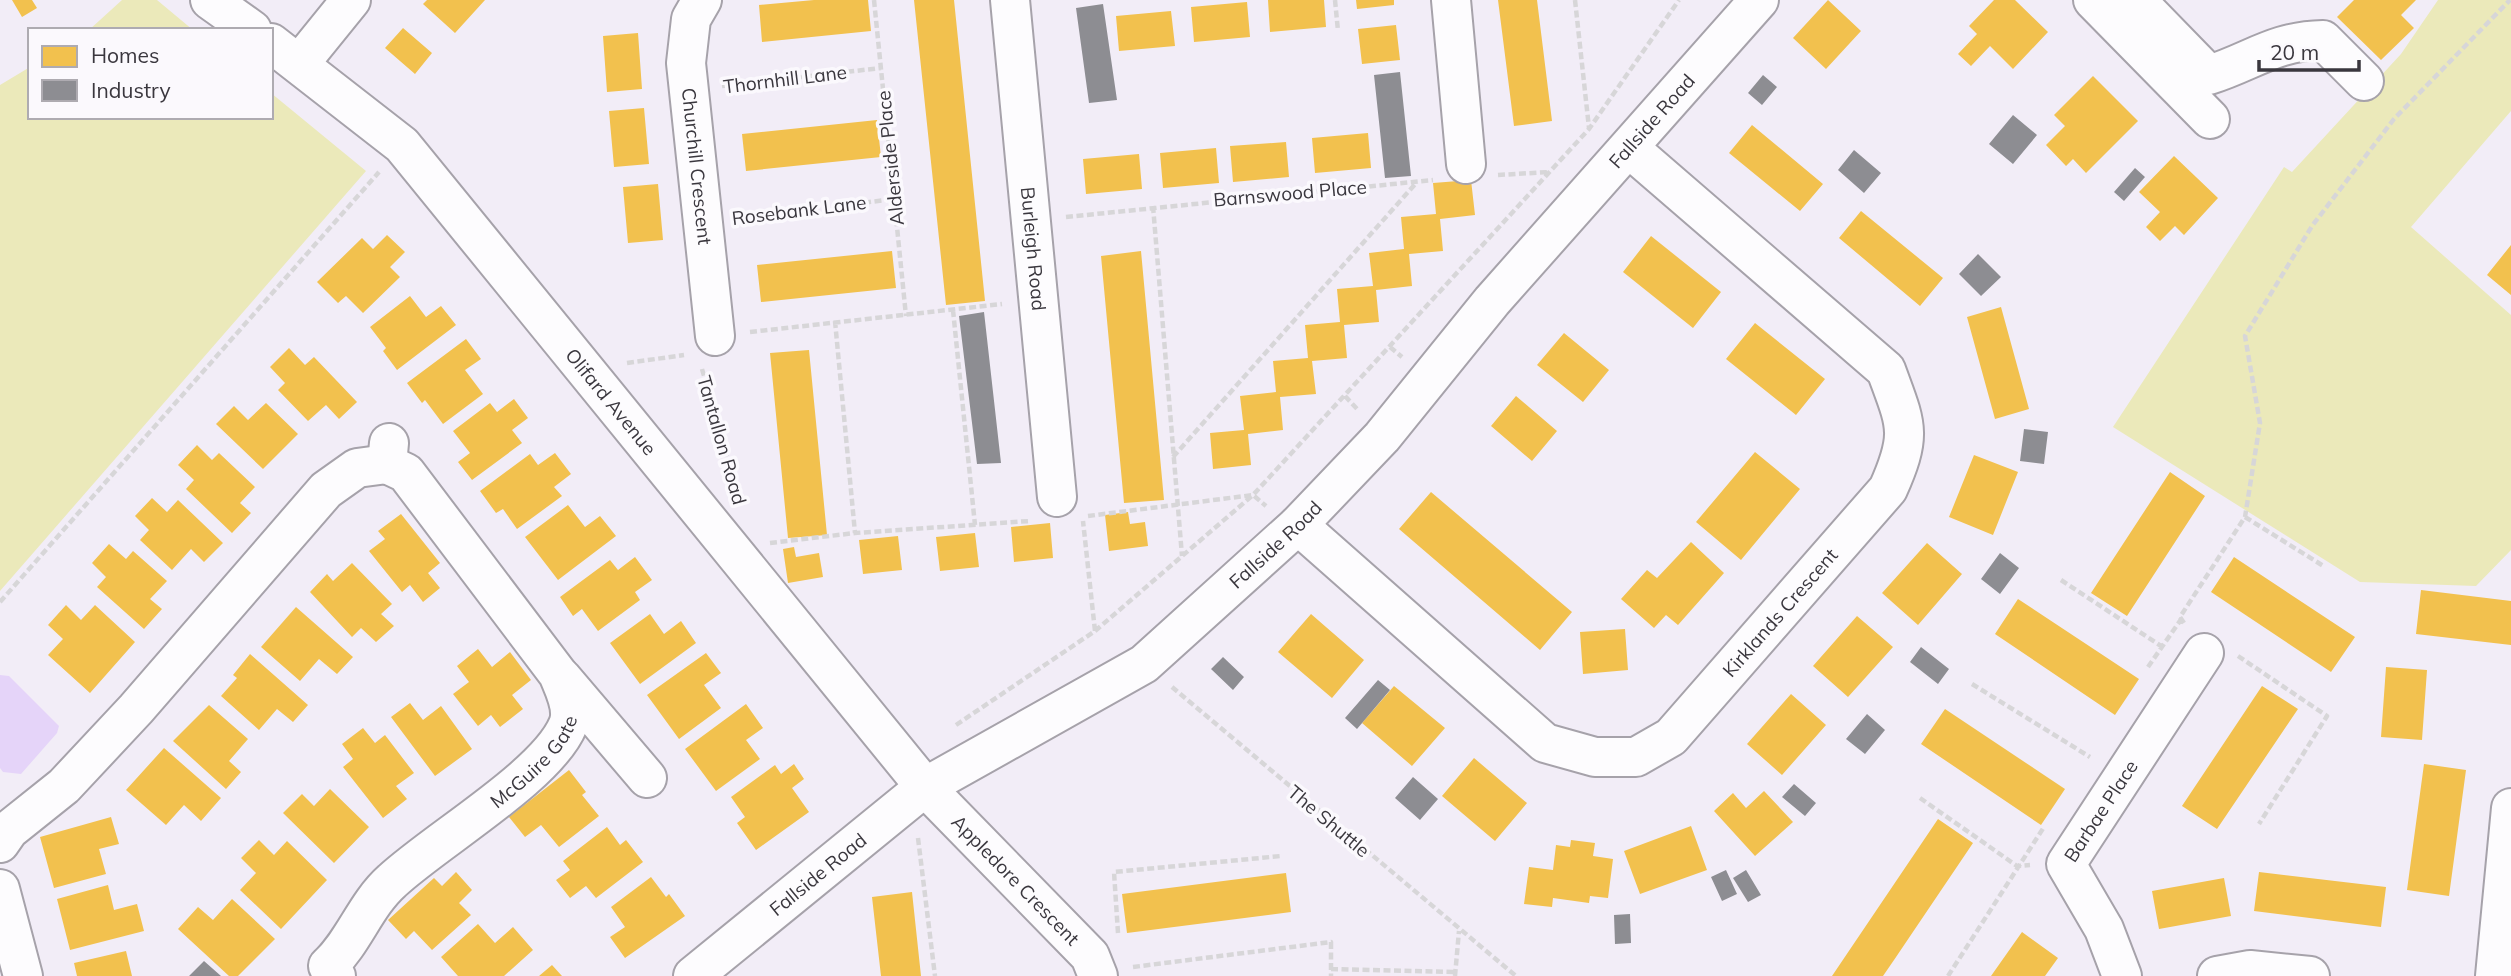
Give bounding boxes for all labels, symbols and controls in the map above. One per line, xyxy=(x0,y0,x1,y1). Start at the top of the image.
legend xyxy=(28,28,273,119)
scale bar xyxy=(2259,28,2359,72)
text: 20 m xyxy=(2270,39,2319,65)
text: Homes xyxy=(91,42,159,68)
street label: Thornhill Lane xyxy=(722,60,848,98)
street label: Fallside Road xyxy=(1603,69,1700,173)
text: Industry xyxy=(91,77,171,103)
street label: Churchill Crescent xyxy=(677,86,717,246)
street label: Alderside Place xyxy=(871,89,909,227)
street label: Barnswood Place xyxy=(1212,174,1368,212)
street label: Burleigh Road xyxy=(1016,186,1051,312)
street label: Rosebank Lane xyxy=(730,190,868,230)
street label: Olifard Avenue xyxy=(560,343,662,460)
street label: Tantallon Road xyxy=(692,373,752,507)
street label: Fallside Road xyxy=(1224,496,1327,593)
street label: Kirklands Crescent xyxy=(1717,543,1843,682)
street label: McGuire Gate xyxy=(485,713,582,813)
street label: Barbae Place xyxy=(2059,755,2143,867)
street label: The Shuttle xyxy=(1283,780,1375,862)
street label: Appledore Crescent xyxy=(947,810,1085,950)
street label: Fallside Road xyxy=(764,828,871,921)

